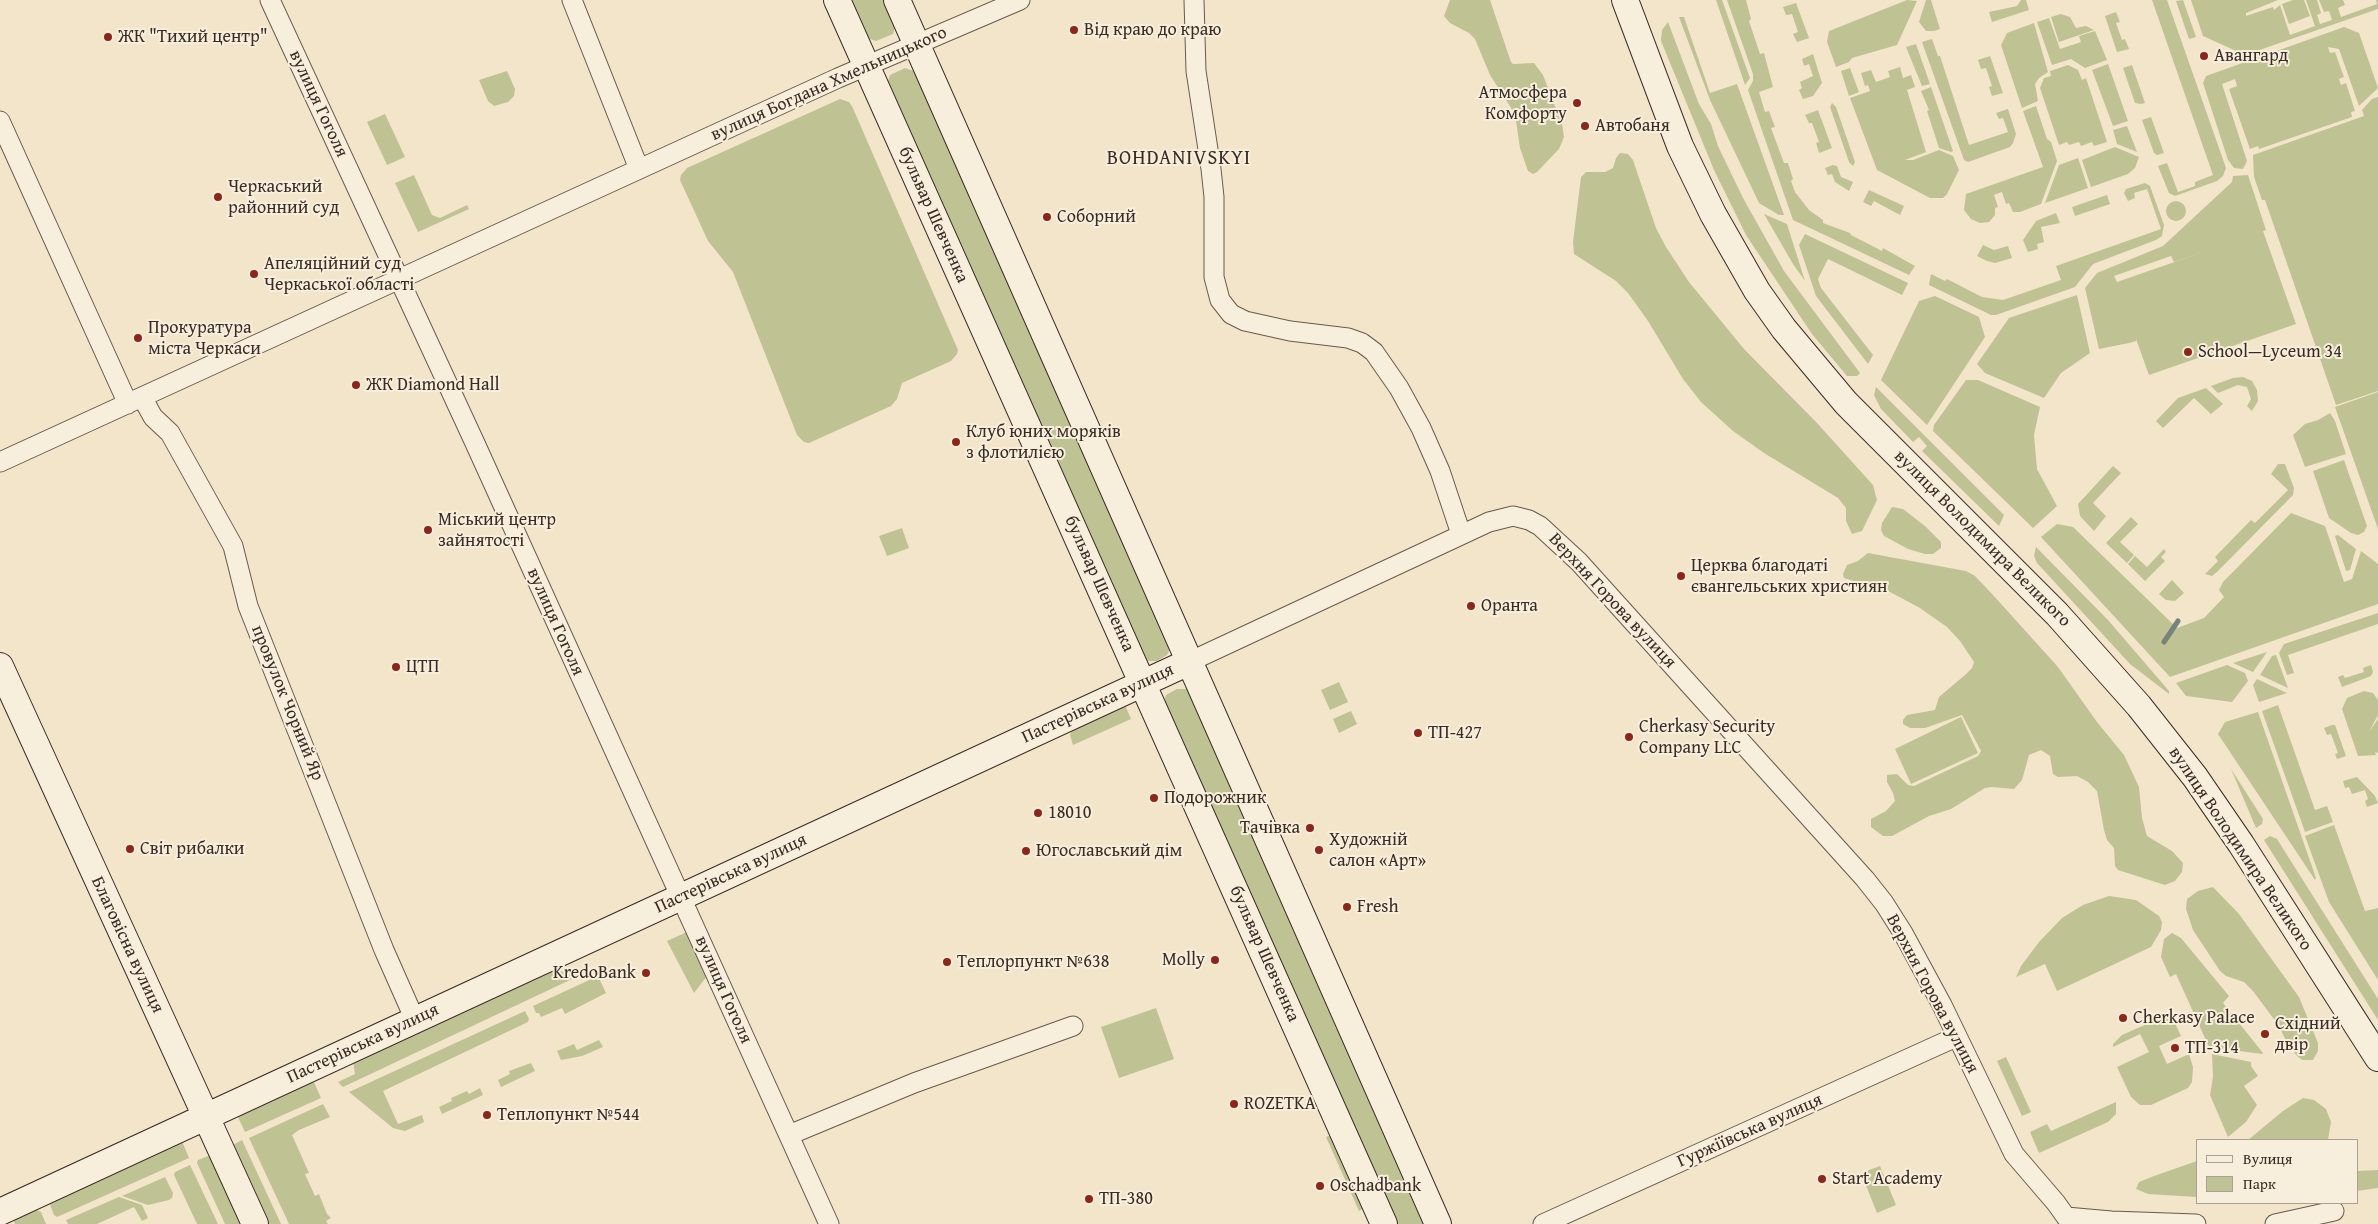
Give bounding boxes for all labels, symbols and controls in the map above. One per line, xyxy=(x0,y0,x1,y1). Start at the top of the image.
place label: Від краю до краю xyxy=(1084,19,1221,41)
street label: вулиця Богдана Хмельницького xyxy=(708,22,950,146)
marker: Від краю до краю xyxy=(1068,24,1080,36)
place label: ЖК "Тихий центр" xyxy=(118,26,268,48)
marker: ЖК "Тихий центр" xyxy=(102,31,114,43)
place label: Авангард xyxy=(2214,45,2288,67)
street label: вулиця Гоголя xyxy=(284,47,352,161)
marker: Авангард xyxy=(2198,50,2210,62)
place label: Атмосфера Комфорту xyxy=(1479,82,1567,125)
marker: Атмосфера Комфорту xyxy=(1571,97,1583,109)
place label: Автобаня xyxy=(1595,115,1670,137)
marker: Автобаня xyxy=(1579,120,1591,132)
street label: бульвар Шевченка xyxy=(893,144,973,286)
district label: BOHDANIVSKYI xyxy=(1105,147,1253,171)
place label: Черкаський районний суд xyxy=(228,176,339,218)
marker: Черкаський районний суд xyxy=(212,191,224,203)
place label: Соборний xyxy=(1057,206,1136,228)
marker: Соборний xyxy=(1041,211,1053,223)
place label: Апеляційний суд Черкаської області xyxy=(264,253,414,296)
marker: Апеляційний суд Черкаської області xyxy=(248,268,260,280)
place label: Прокуратура міста Черкаси xyxy=(148,317,261,359)
marker: Прокуратура міста Черкаси xyxy=(132,332,144,344)
place label: School—Lyceum 34 xyxy=(2198,341,2342,363)
marker: School—Lyceum 34 xyxy=(2182,346,2194,358)
place label: ЖК Diamond Hall xyxy=(366,374,500,396)
marker: ЖК Diamond Hall xyxy=(350,379,362,391)
place label: Клуб юних моряків з флотилією xyxy=(966,421,1121,464)
marker: Клуб юних моряків з флотилією xyxy=(950,436,962,448)
street label: вулиця Володимира Великого xyxy=(1889,446,2075,632)
place label: Міський центр зайнятості xyxy=(438,509,556,552)
street label: бульвар Шевченка xyxy=(1059,513,1139,655)
marker: Міський центр зайнятості xyxy=(422,524,434,536)
street label: Верхня Горова вулиця xyxy=(1544,529,1680,673)
place label: Церква благодаті євангельських християн xyxy=(1691,555,1887,598)
street label: вулиця Гоголя xyxy=(522,565,588,679)
marker: Церква благодаті євангельських християн xyxy=(1675,570,1687,582)
place label: Оранта xyxy=(1481,595,1538,617)
marker: Оранта xyxy=(1465,600,1477,612)
street label: провулок Чорний Яр xyxy=(246,622,328,784)
place label: ЦТП xyxy=(406,656,439,678)
street label: Пастерівська вулиця xyxy=(1019,659,1177,749)
marker: ЦТП xyxy=(390,661,402,673)
place label: Cherkasy Security Company LLC xyxy=(1639,716,1775,759)
place label: ТП-427 xyxy=(1428,722,1482,744)
marker: ТП-427 xyxy=(1412,727,1424,739)
marker: Cherkasy Security Company LLC xyxy=(1623,731,1635,743)
street label: вулиця Володимира Великого xyxy=(2164,743,2316,955)
place label: Подорожник xyxy=(1164,787,1266,809)
marker: Подорожник xyxy=(1148,792,1160,804)
place label: 18010 xyxy=(1048,802,1091,824)
marker: 18010 xyxy=(1032,807,1044,819)
place label: Тачівка xyxy=(1240,817,1300,839)
marker: Тачівка xyxy=(1304,822,1316,834)
street label: Пастерівська вулиця xyxy=(652,829,810,919)
place label: Художній салон «Арт» xyxy=(1329,829,1426,872)
place label: Світ рибалки xyxy=(140,838,245,860)
place label: Югославський дім xyxy=(1036,840,1182,862)
marker: Світ рибалки xyxy=(124,843,136,855)
marker: Художній салон «Арт» xyxy=(1313,844,1325,856)
marker: Югославський дім xyxy=(1020,845,1032,857)
street label: Благовісна вулиця xyxy=(86,873,168,1017)
street label: бульвар Шевченка xyxy=(1224,883,1304,1025)
place label: Fresh xyxy=(1357,896,1399,918)
marker: Fresh xyxy=(1341,901,1353,913)
street label: Верхня Горова вулиця xyxy=(1881,911,1983,1077)
street label: вулиця Гоголя xyxy=(690,933,756,1047)
place label: Molly xyxy=(1162,949,1205,971)
place label: Теплорпункт №638 xyxy=(957,951,1109,973)
marker: Molly xyxy=(1209,954,1221,966)
marker: Теплорпункт №638 xyxy=(941,956,953,968)
place label: KredoBank xyxy=(553,962,636,984)
marker: KredoBank xyxy=(640,967,652,979)
street label: Пастерівська вулиця xyxy=(284,999,442,1089)
place label: Cherkasy Palace xyxy=(2133,1007,2255,1029)
marker: Cherkasy Palace xyxy=(2117,1012,2129,1024)
place label: Східний двір xyxy=(2275,1013,2341,1056)
marker: Східний двір xyxy=(2259,1028,2271,1040)
place label: ТП-314 xyxy=(2185,1037,2239,1059)
marker: ТП-314 xyxy=(2169,1042,2181,1054)
street label: Гуржіївська вулиця xyxy=(1674,1089,1826,1173)
place label: ROZETKA xyxy=(1244,1093,1316,1115)
marker: ROZETKA xyxy=(1228,1098,1240,1110)
place label: Теплопункт №544 xyxy=(497,1104,640,1126)
marker: Теплопункт №544 xyxy=(481,1109,493,1121)
legend xyxy=(2196,1139,2358,1204)
text: Вулиця xyxy=(2243,1148,2292,1169)
place label: Start Academy xyxy=(1832,1168,1943,1190)
marker: Start Academy xyxy=(1816,1173,1828,1185)
text: Парк xyxy=(2243,1173,2276,1194)
place label: Oschadbank xyxy=(1330,1175,1421,1197)
marker: Oschadbank xyxy=(1314,1180,1326,1192)
place label: ТП-380 xyxy=(1099,1188,1153,1210)
marker: ТП-380 xyxy=(1083,1193,1095,1205)

